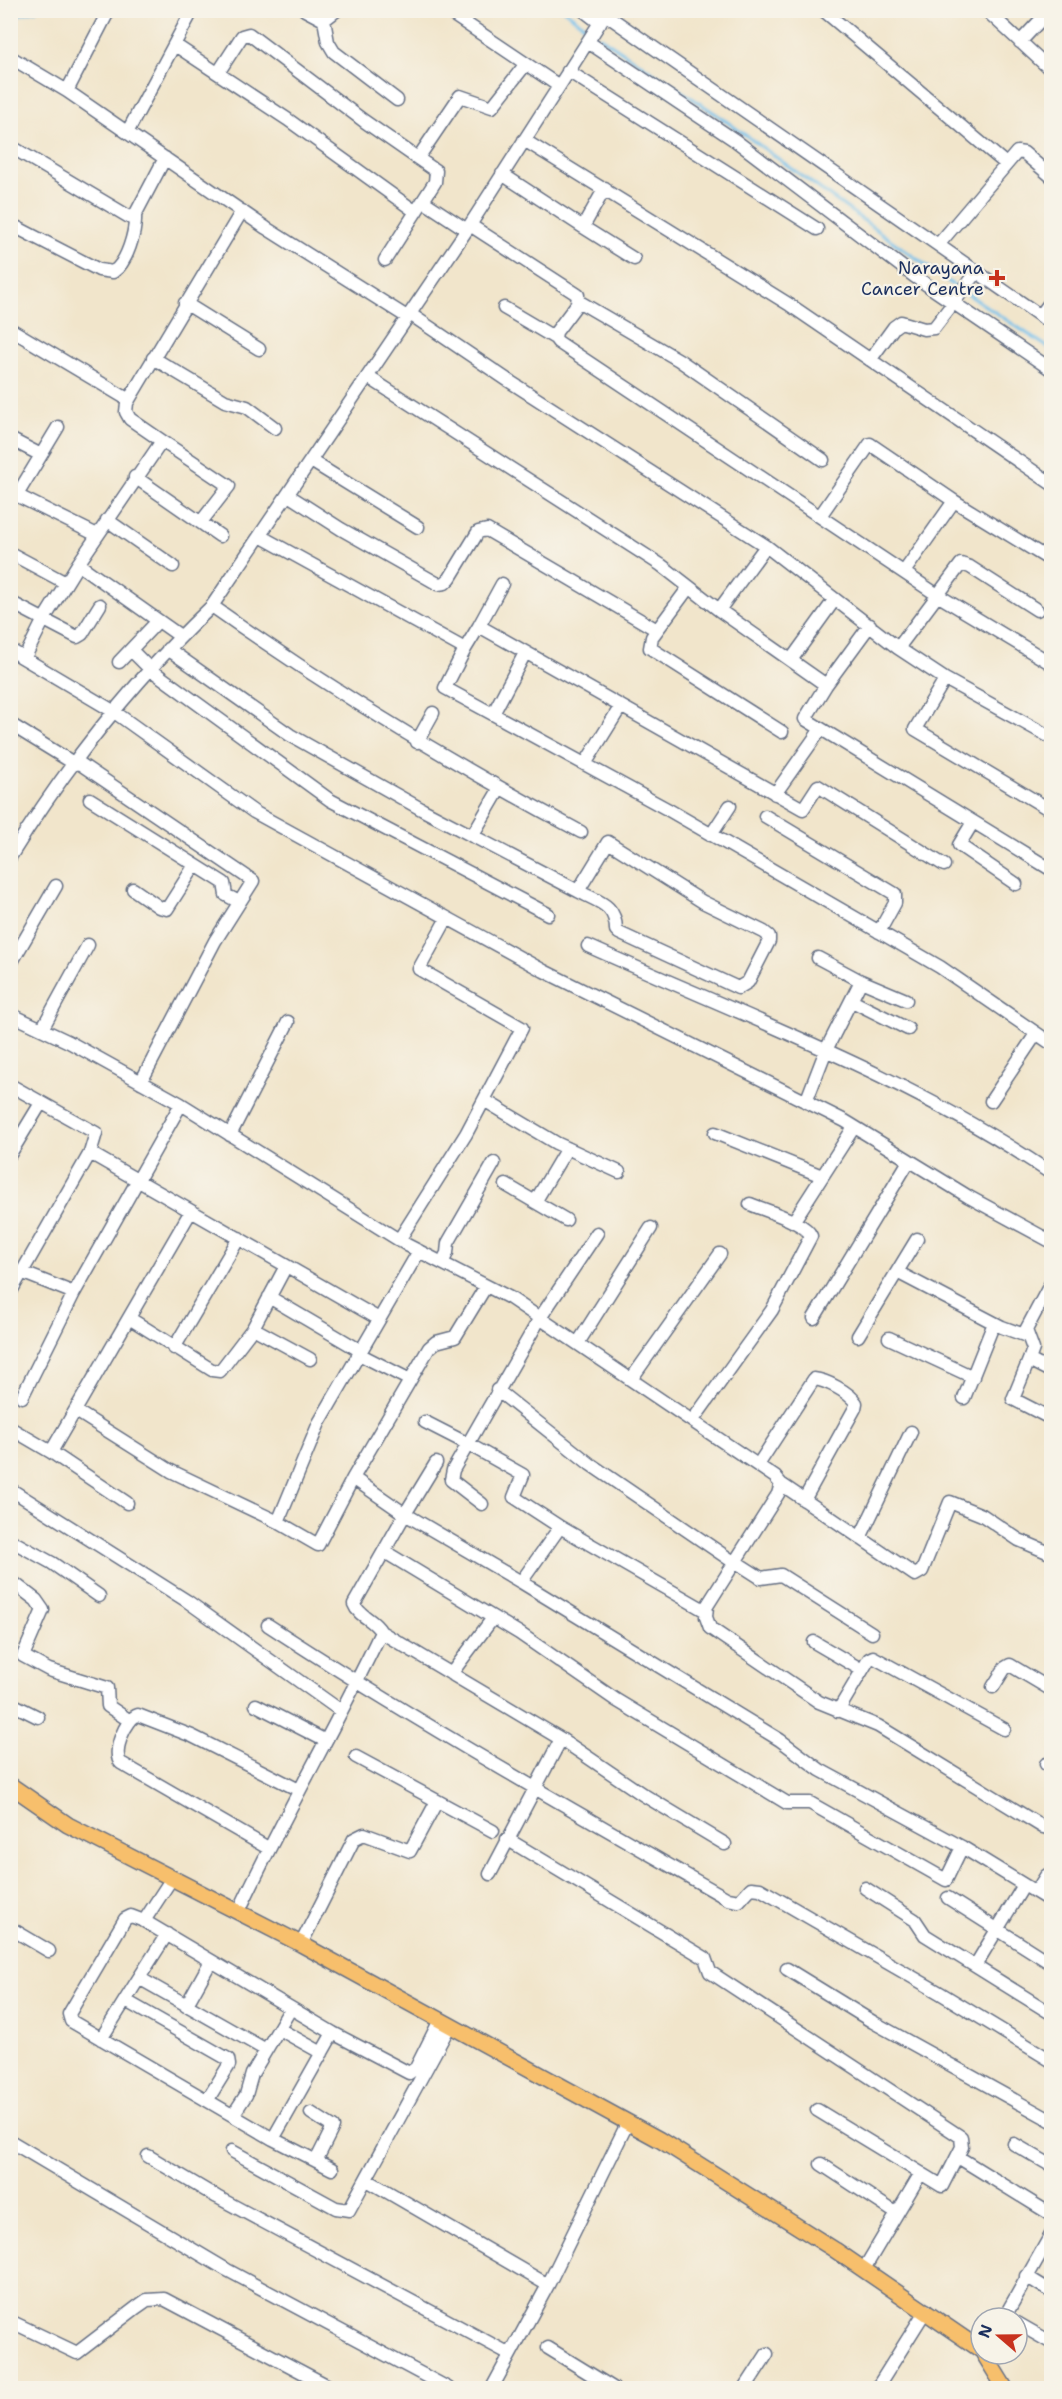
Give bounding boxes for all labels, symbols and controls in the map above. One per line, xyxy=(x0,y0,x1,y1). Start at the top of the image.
place label: Narayana Cancer Centre xyxy=(861,256,984,301)
marker: Narayana Cancer Centre xyxy=(988,269,1006,287)
north arrow xyxy=(969,2306,1029,2366)
text: N xyxy=(973,2321,997,2341)

